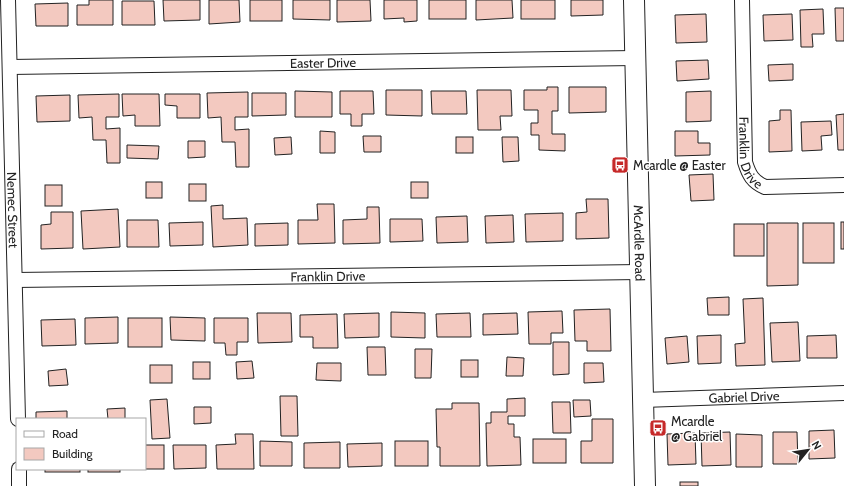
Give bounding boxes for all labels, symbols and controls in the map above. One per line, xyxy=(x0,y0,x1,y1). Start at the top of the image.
street label: Easter Drive xyxy=(290,54,356,71)
street label: Franklin Drive xyxy=(736,116,766,192)
bus stop icon: Mcardle @ Easter xyxy=(610,155,630,175)
place label: Mcardle @ Easter xyxy=(633,157,726,173)
street label: Nemec Street xyxy=(4,172,22,249)
street label: McArdle Road xyxy=(631,205,648,281)
street label: Franklin Drive xyxy=(290,268,366,284)
street label: Gabriel Drive xyxy=(708,387,780,406)
place label: Mcardle @ Gabriel xyxy=(671,413,722,444)
legend xyxy=(16,418,146,470)
bus stop icon: Mcardle @ Gabriel xyxy=(648,418,668,438)
text: Road xyxy=(52,426,78,441)
north arrow xyxy=(788,430,828,470)
text: N xyxy=(809,438,825,452)
text: Building xyxy=(52,446,94,461)

